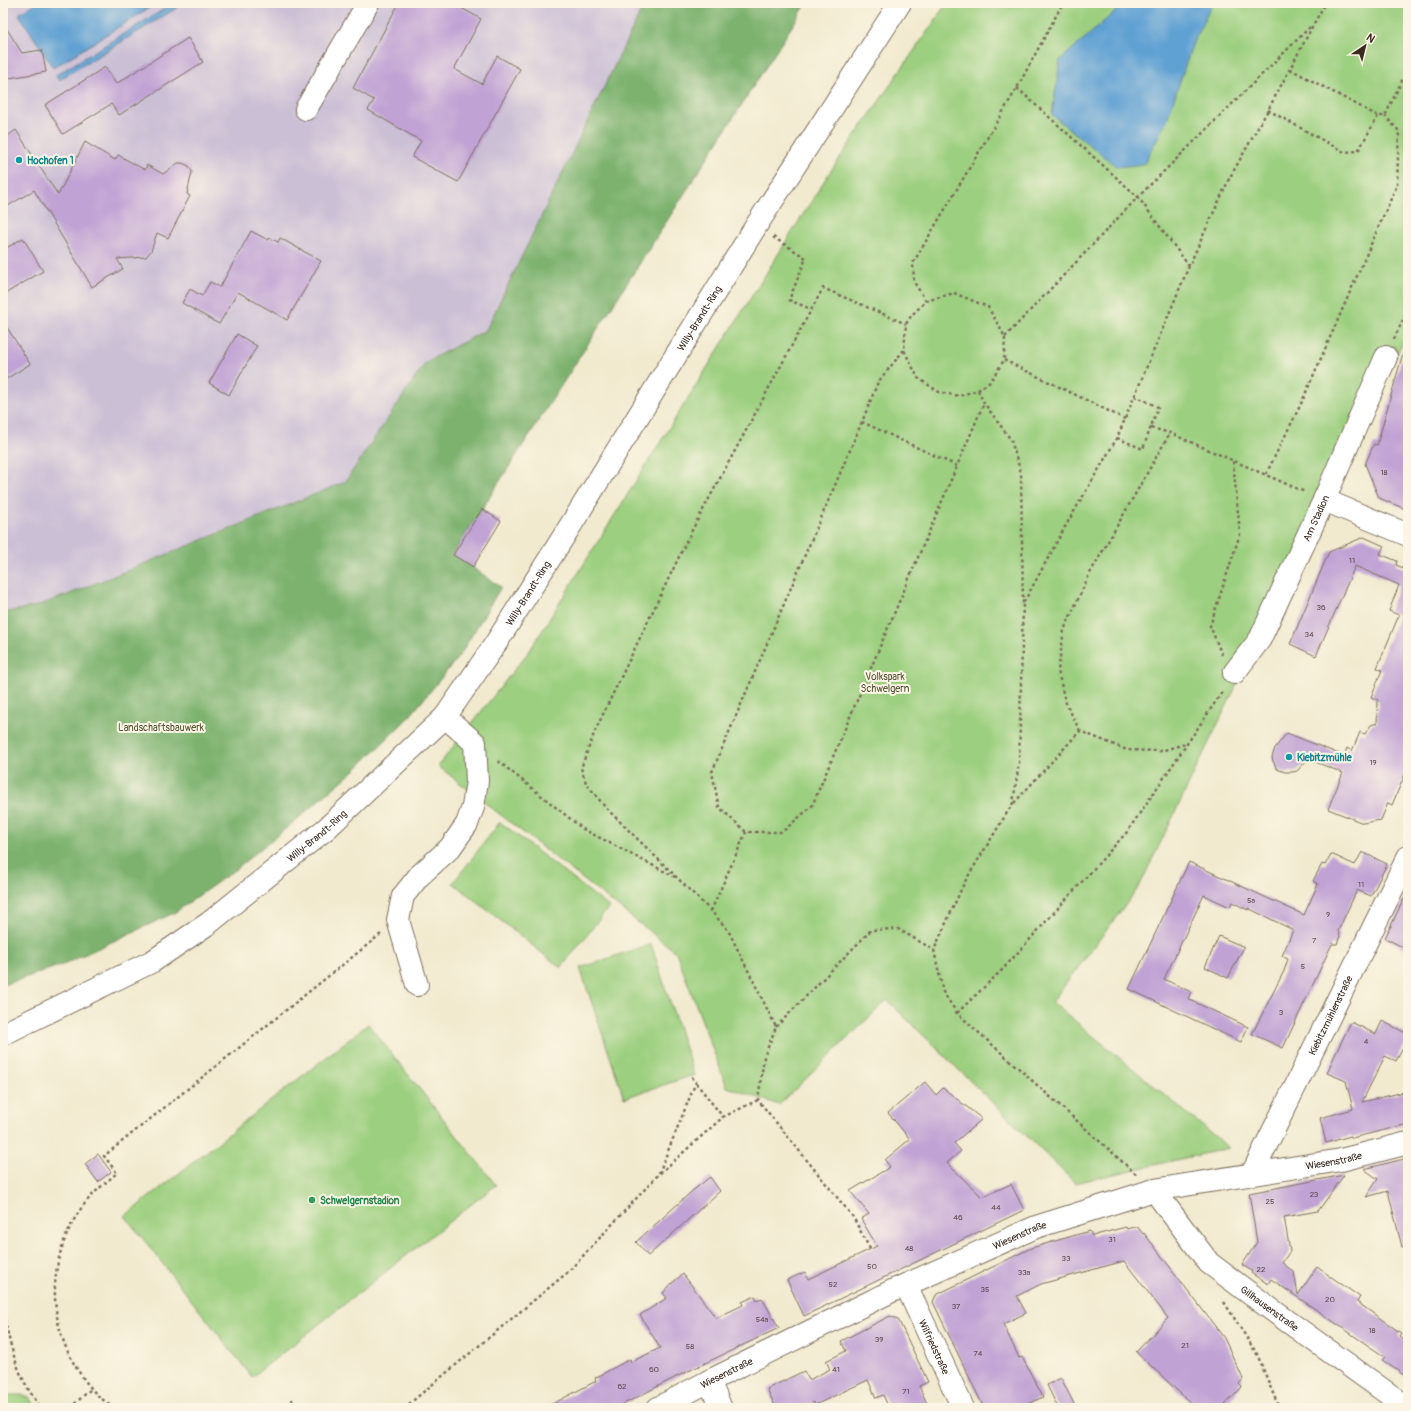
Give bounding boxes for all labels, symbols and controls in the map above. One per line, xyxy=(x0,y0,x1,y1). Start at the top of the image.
north arrow xyxy=(1345,26,1385,66)
text: N xyxy=(1364,31,1378,46)
marker: Hochofen 1 xyxy=(14,155,24,165)
place label: Hochofen 1 xyxy=(27,155,74,167)
street label: Willy-Brandt-Ring xyxy=(675,284,725,353)
house number: 18 xyxy=(1380,468,1388,477)
street label: Am Stadion xyxy=(1301,493,1333,543)
house number: 11 xyxy=(1349,556,1355,565)
street label: Willy-Brandt-Ring xyxy=(504,559,554,628)
house number: 36 xyxy=(1316,603,1326,612)
house number: 34 xyxy=(1304,630,1314,639)
park label: Volkspark Schwelgern xyxy=(861,671,910,695)
park label: Landschaftsbauwerk xyxy=(118,722,205,734)
marker: Kiebitzmühle xyxy=(1284,752,1294,762)
place label: Kiebitzmühle xyxy=(1297,752,1353,764)
house number: 19 xyxy=(1369,758,1377,767)
street label: Willy-Brandt-Ring xyxy=(285,808,349,865)
house number: 11 xyxy=(1358,880,1364,889)
house number: 5a xyxy=(1247,896,1255,905)
house number: 9 xyxy=(1326,910,1330,919)
house number: 7 xyxy=(1312,936,1317,945)
house number: 5 xyxy=(1301,962,1305,971)
street label: Kiebitzmühlenstraße xyxy=(1306,974,1356,1057)
house number: 3 xyxy=(1279,1008,1284,1017)
house number: 4 xyxy=(1364,1037,1369,1046)
street label: Wiesenstraße xyxy=(1305,1150,1363,1173)
house number: 23 xyxy=(1310,1190,1319,1199)
marker: Schwelgernstadion xyxy=(307,1195,317,1205)
place label: Schwelgernstadion xyxy=(320,1195,400,1207)
house number: 25 xyxy=(1266,1197,1274,1206)
house number: 44 xyxy=(991,1203,1001,1212)
house number: 46 xyxy=(953,1213,963,1222)
street label: Wiesenstraße xyxy=(991,1219,1048,1252)
house number: 31 xyxy=(1108,1235,1116,1244)
house number: 48 xyxy=(905,1244,913,1253)
house number: 33 xyxy=(1062,1254,1071,1263)
house number: 50 xyxy=(867,1262,877,1271)
house number: 22 xyxy=(1257,1265,1266,1274)
house number: 33a xyxy=(1018,1268,1031,1277)
house number: 52 xyxy=(829,1280,838,1289)
street label: Gillhausenstraße xyxy=(1238,1283,1301,1334)
house number: 35 xyxy=(981,1285,989,1294)
house number: 20 xyxy=(1325,1295,1336,1304)
house number: 37 xyxy=(952,1302,961,1311)
house number: 54a xyxy=(756,1315,769,1324)
street label: Wilfriedstraße xyxy=(916,1318,952,1377)
house number: 18 xyxy=(1368,1326,1376,1335)
house number: 39 xyxy=(875,1335,883,1344)
house number: 21 xyxy=(1181,1341,1189,1350)
house number: 58 xyxy=(686,1342,694,1351)
house number: 74 xyxy=(974,1349,983,1358)
street label: Wiesenstraße xyxy=(698,1355,755,1392)
house number: 60 xyxy=(649,1365,660,1374)
house number: 41 xyxy=(832,1365,840,1374)
house number: 62 xyxy=(617,1382,627,1391)
house number: 71 xyxy=(902,1387,910,1396)

